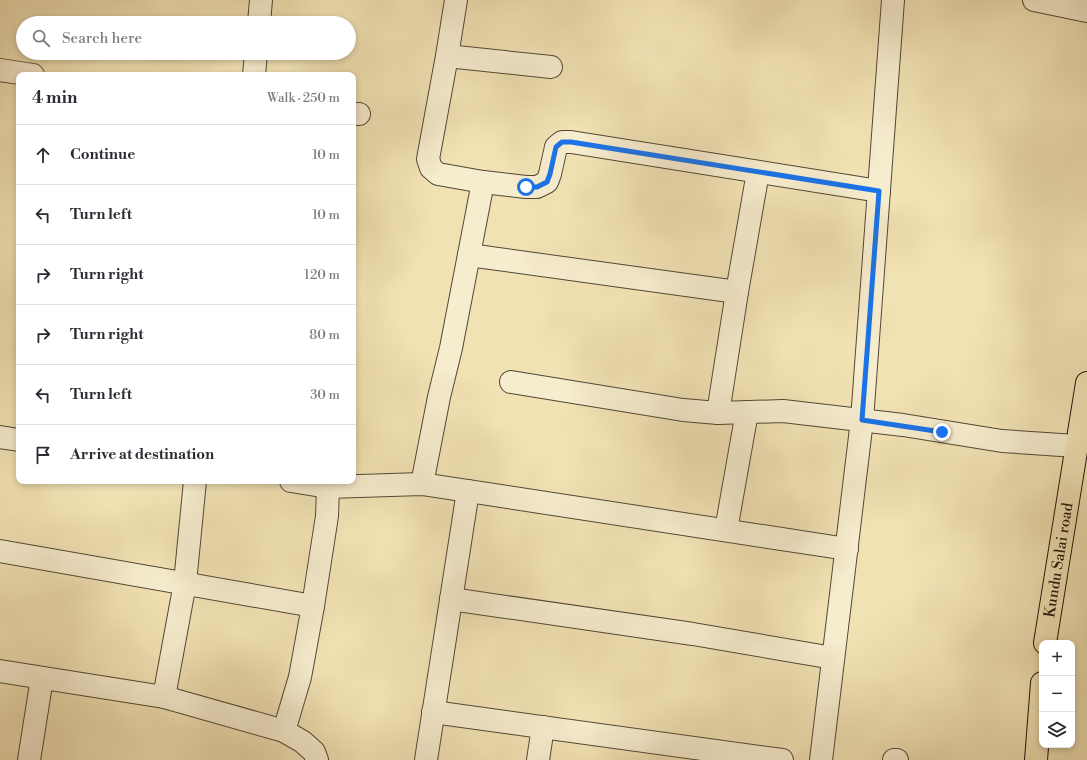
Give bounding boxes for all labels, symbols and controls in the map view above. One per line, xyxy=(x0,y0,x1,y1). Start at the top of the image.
search box xyxy=(16,16,356,60)
icon: search xyxy=(30,27,52,49)
text: Search here xyxy=(62,29,142,48)
text: 4 min xyxy=(32,87,77,109)
text: Walk · 250 m xyxy=(267,90,340,106)
icon: ahead xyxy=(32,144,54,166)
text: Continue xyxy=(70,145,135,164)
text: 10 m xyxy=(312,147,340,163)
route start xyxy=(517,178,535,196)
icon: left xyxy=(32,204,54,226)
text: Turn left xyxy=(70,205,132,224)
text: 10 m xyxy=(312,207,340,223)
icon: right xyxy=(32,264,54,286)
text: Turn right xyxy=(70,265,144,284)
text: 120 m xyxy=(304,267,340,283)
icon: right xyxy=(32,324,54,346)
text: Turn right xyxy=(70,325,144,344)
text: 80 m xyxy=(309,327,340,343)
icon: left xyxy=(32,384,54,406)
text: Turn left xyxy=(70,385,132,404)
text: 30 m xyxy=(310,387,340,403)
route end xyxy=(933,423,951,441)
icon: arrive xyxy=(32,444,54,466)
text: Arrive at destination xyxy=(70,445,214,464)
street label: Kundu Salai road xyxy=(1040,501,1078,619)
map controls xyxy=(1039,640,1075,748)
button: + xyxy=(1039,640,1075,676)
button: − xyxy=(1039,676,1075,712)
button: layers xyxy=(1039,712,1075,748)

